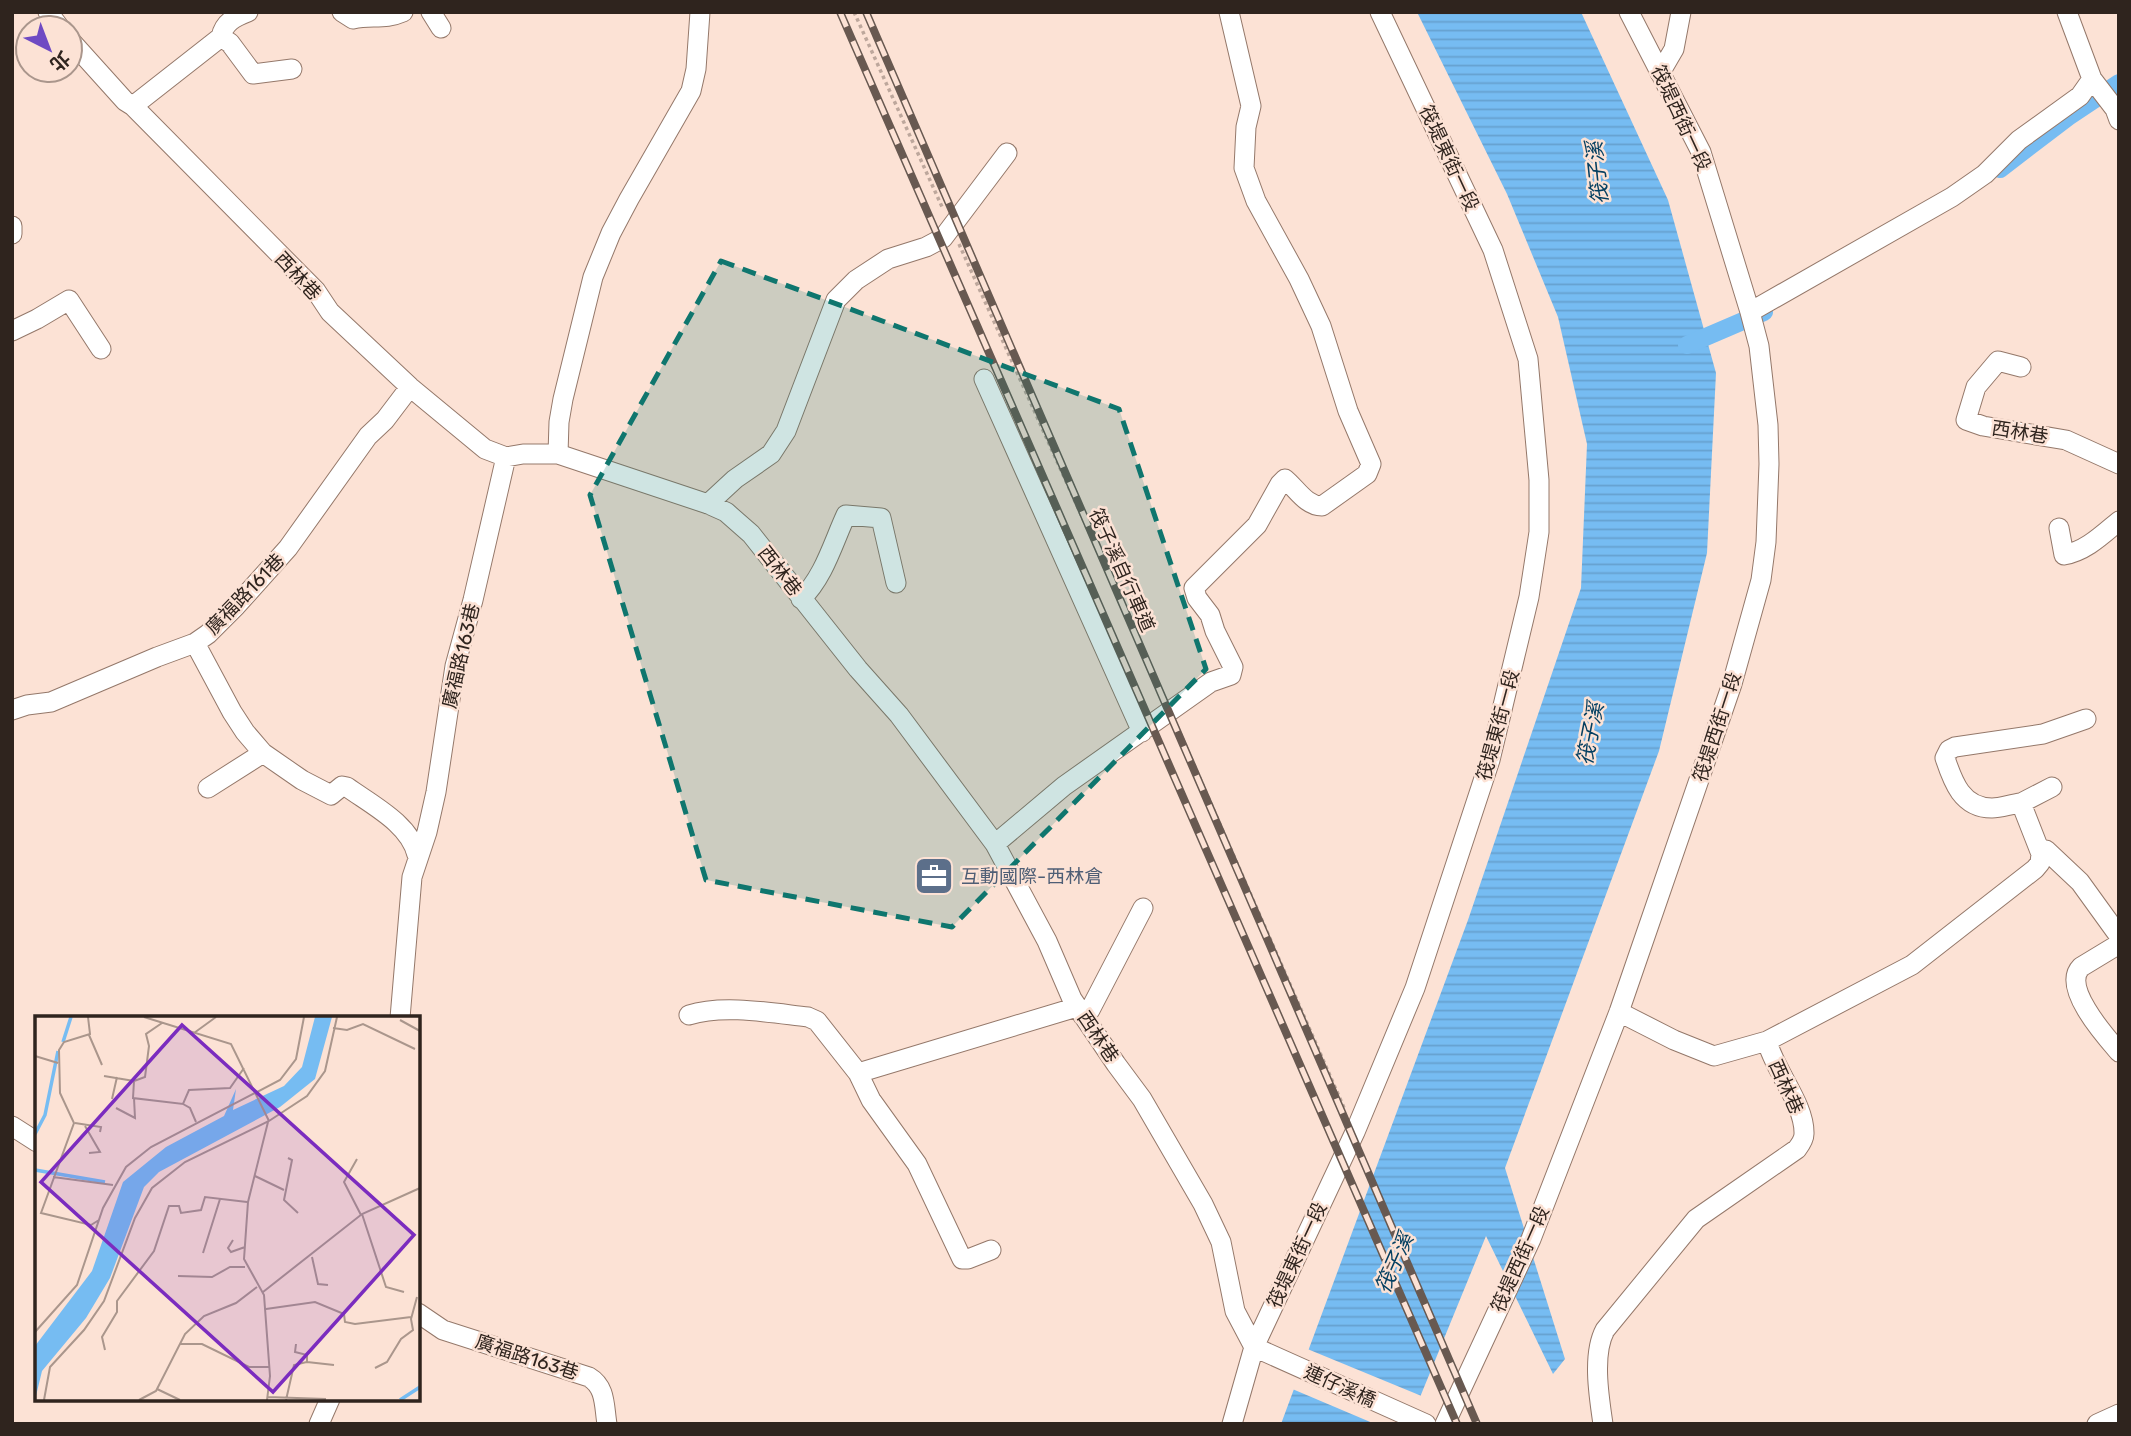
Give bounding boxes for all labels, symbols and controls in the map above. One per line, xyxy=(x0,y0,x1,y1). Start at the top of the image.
north arrow xyxy=(14,14,84,84)
text: 北 xyxy=(45,46,75,76)
street label: 筏堤西街一段 xyxy=(1646,61,1716,175)
street label: 筏堤東街一段 xyxy=(1414,101,1484,215)
water label: 筏子溪 xyxy=(1581,137,1613,206)
street label: 西林巷 xyxy=(270,247,326,305)
street label: 西林巷 xyxy=(1990,416,2050,448)
street label: 筏子溪自行車道 xyxy=(1084,505,1160,635)
street label: 西林巷 xyxy=(753,541,807,601)
street label: 廣福路161巷 xyxy=(201,549,289,639)
street label: 廣福路163巷 xyxy=(438,601,484,711)
street label: 筏堤東街一段 xyxy=(1472,667,1524,783)
street label: 筏堤西街一段 xyxy=(1688,669,1746,785)
water label: 筏子溪 xyxy=(1572,698,1609,767)
office icon: 互動國際-西林倉 xyxy=(913,855,955,897)
place label: 互動國際-西林倉 xyxy=(961,865,1103,888)
street label: 西林巷 xyxy=(1073,1007,1123,1067)
inset map xyxy=(35,1016,420,1401)
street label: 西林巷 xyxy=(1764,1056,1808,1118)
street label: 筏堤東街一段 xyxy=(1262,1198,1332,1312)
street label: 筏堤西街一段 xyxy=(1486,1202,1554,1316)
water label: 筏子溪 xyxy=(1370,1226,1419,1297)
street label: 廣福路163巷 xyxy=(473,1330,581,1384)
street label: 連仔溪橋 xyxy=(1301,1360,1379,1412)

